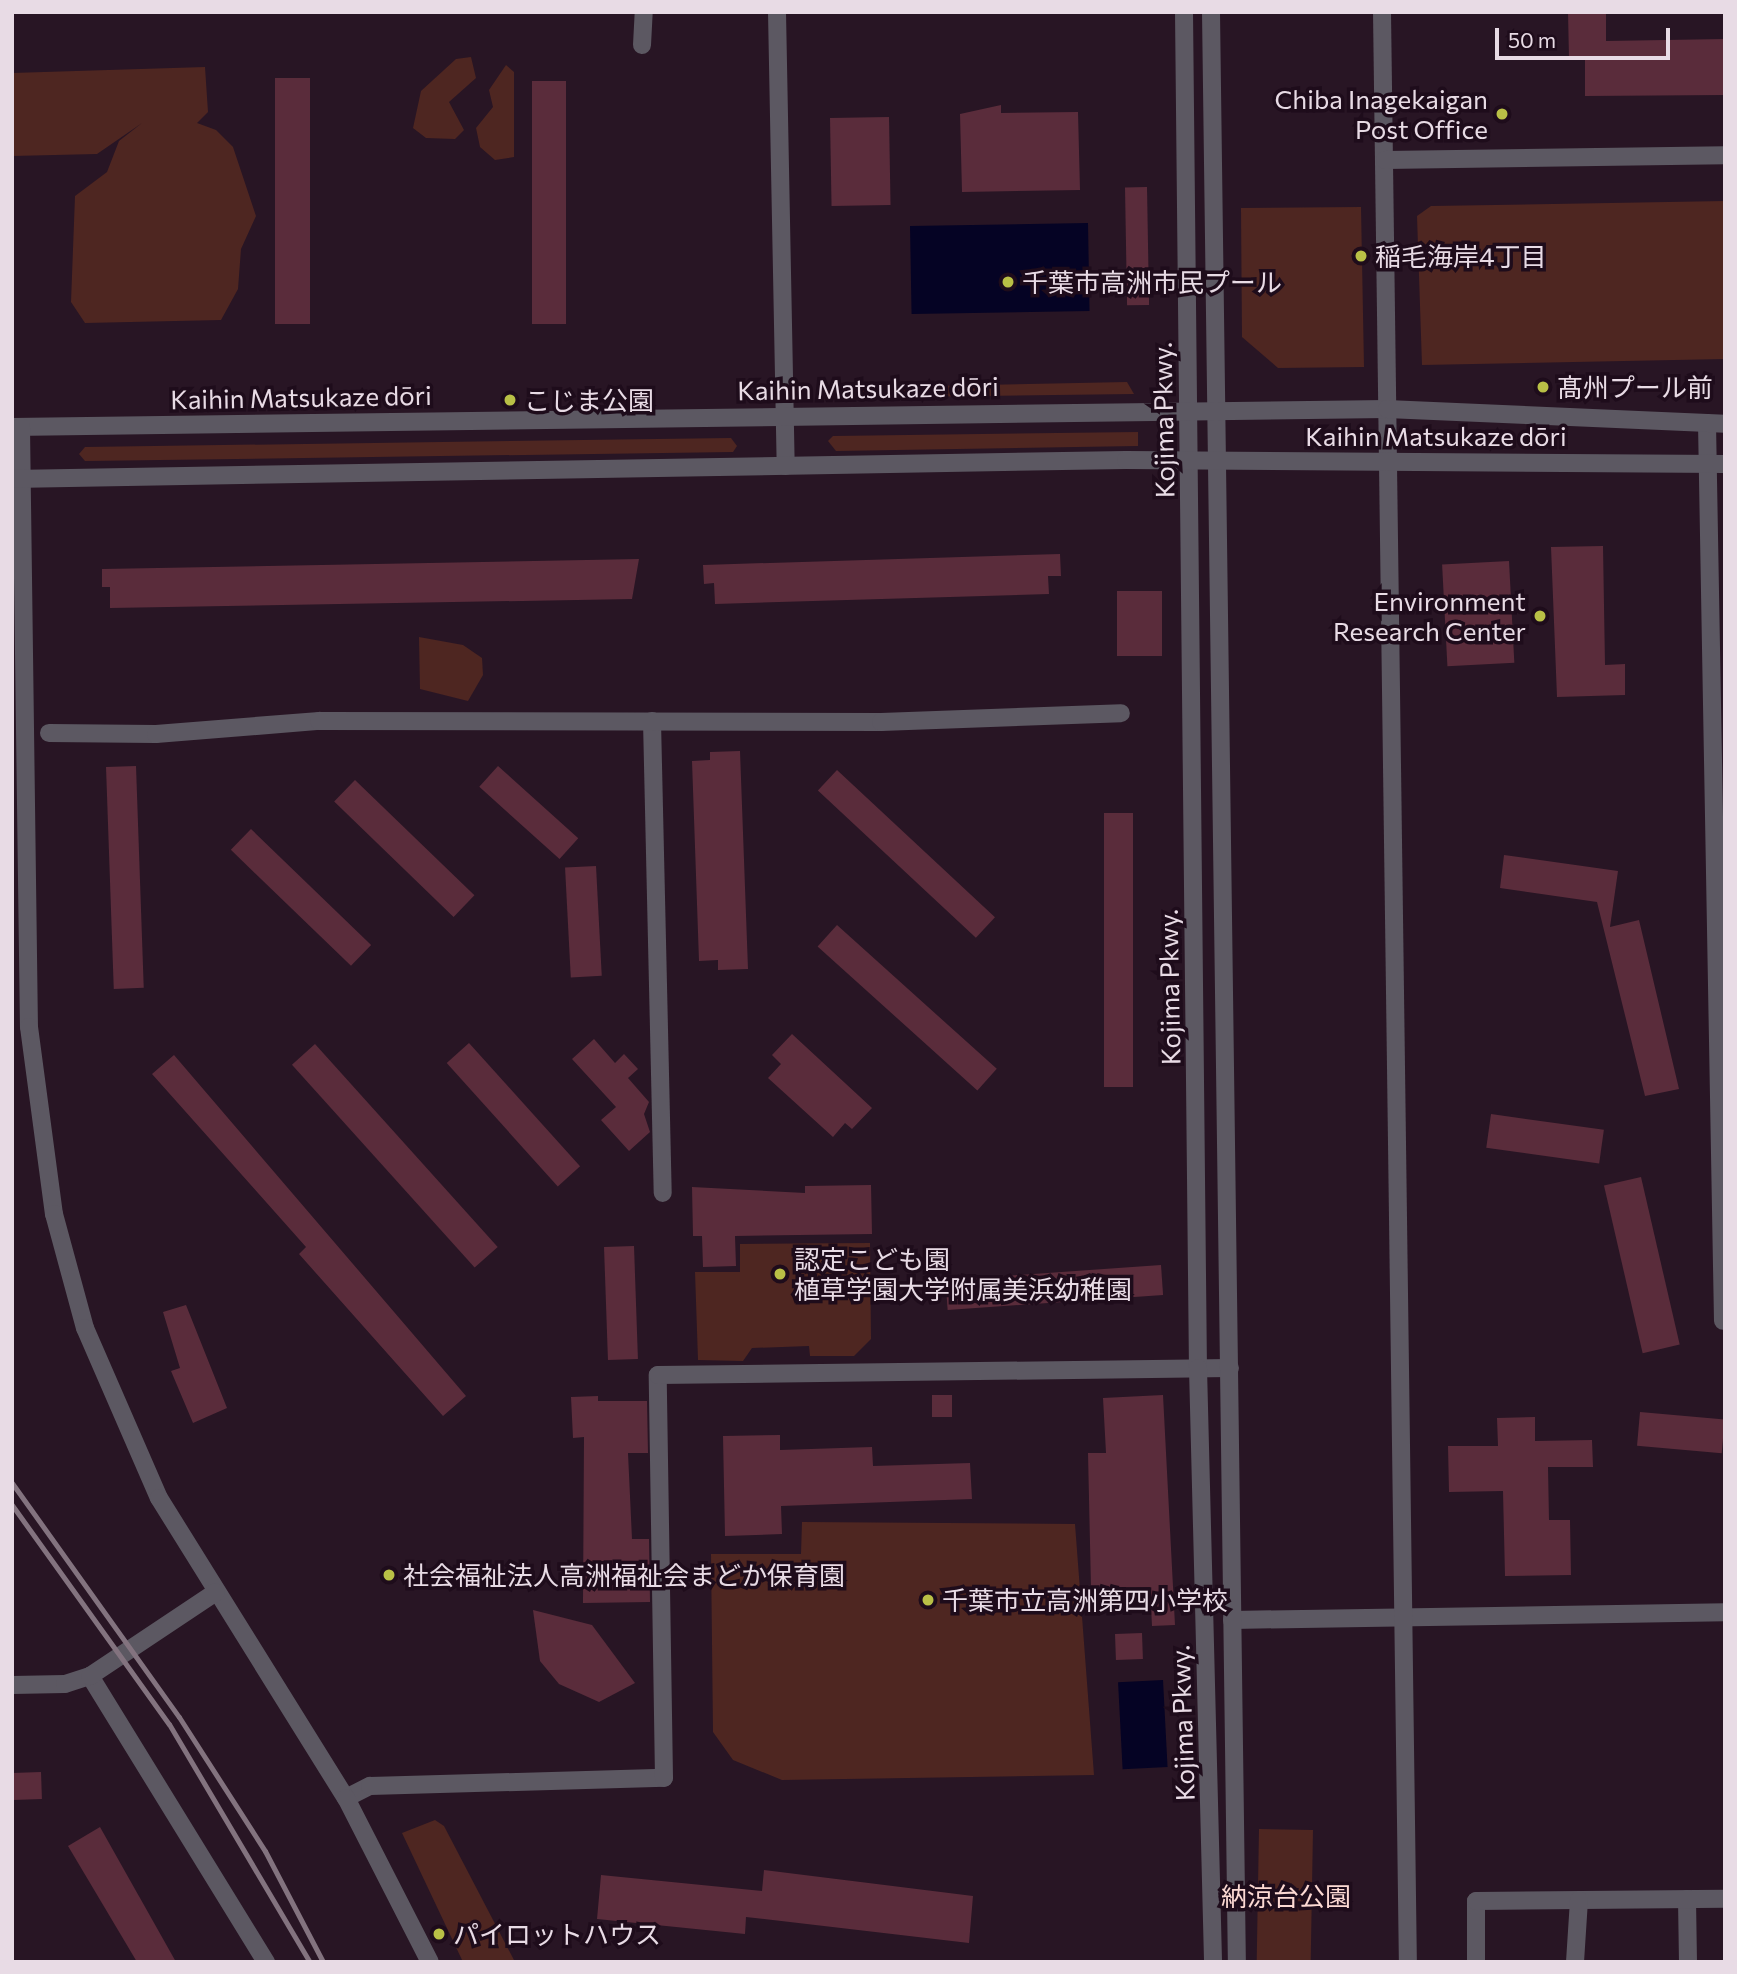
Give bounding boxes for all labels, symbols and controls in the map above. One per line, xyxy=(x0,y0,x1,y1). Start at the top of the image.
scale bar xyxy=(1499,14,1674,58)
text: 50 m xyxy=(1508,27,1556,52)
place label: Chiba Inagekaigan Post Office xyxy=(1275,83,1488,144)
marker: Chiba Inagekaigan Post Office xyxy=(1494,106,1510,122)
place label: 稲毛海岸4丁目 xyxy=(1375,240,1547,272)
marker: 稲毛海岸4丁目 xyxy=(1353,248,1369,264)
place label: 千葉市高洲市民プール xyxy=(1022,266,1282,298)
marker: 千葉市高洲市民プール xyxy=(1000,274,1016,290)
street label: Kojima Pkwy. xyxy=(1146,342,1180,498)
street label: Kaihin Matsukaze dōri xyxy=(737,370,999,406)
place label: 髙州プール前 xyxy=(1557,371,1713,403)
street label: Kaihin Matsukaze dōri xyxy=(170,379,432,415)
marker: 髙州プール前 xyxy=(1535,379,1551,395)
place label: こじま公園 xyxy=(524,384,654,416)
marker: こじま公園 xyxy=(502,392,518,408)
street label: Kaihin Matsukaze dōri xyxy=(1305,420,1567,452)
place label: Environment Research Center xyxy=(1333,585,1526,646)
marker: Environment Research Center xyxy=(1532,608,1548,624)
street label: Kojima Pkwy. xyxy=(1152,909,1186,1065)
place label: 認定こども園 植草学園大学附属美浜幼稚園 xyxy=(794,1243,1132,1304)
marker: 認定こども園 植草学園大学附属美浜幼稚園 xyxy=(772,1266,788,1282)
place label: 社会福祉法人高洲福祉会まどか保育園 xyxy=(403,1559,845,1591)
marker: 社会福祉法人高洲福祉会まどか保育園 xyxy=(381,1567,397,1583)
place label: 千葉市立高洲第四小学校 xyxy=(942,1584,1228,1616)
marker: 千葉市立高洲第四小学校 xyxy=(920,1592,936,1608)
street label: Kojima Pkwy. xyxy=(1164,1644,1200,1802)
park label: 納涼台公園 xyxy=(1221,1880,1351,1912)
place label: パイロットハウス xyxy=(453,1918,661,1950)
marker: パイロットハウス xyxy=(431,1926,447,1942)

